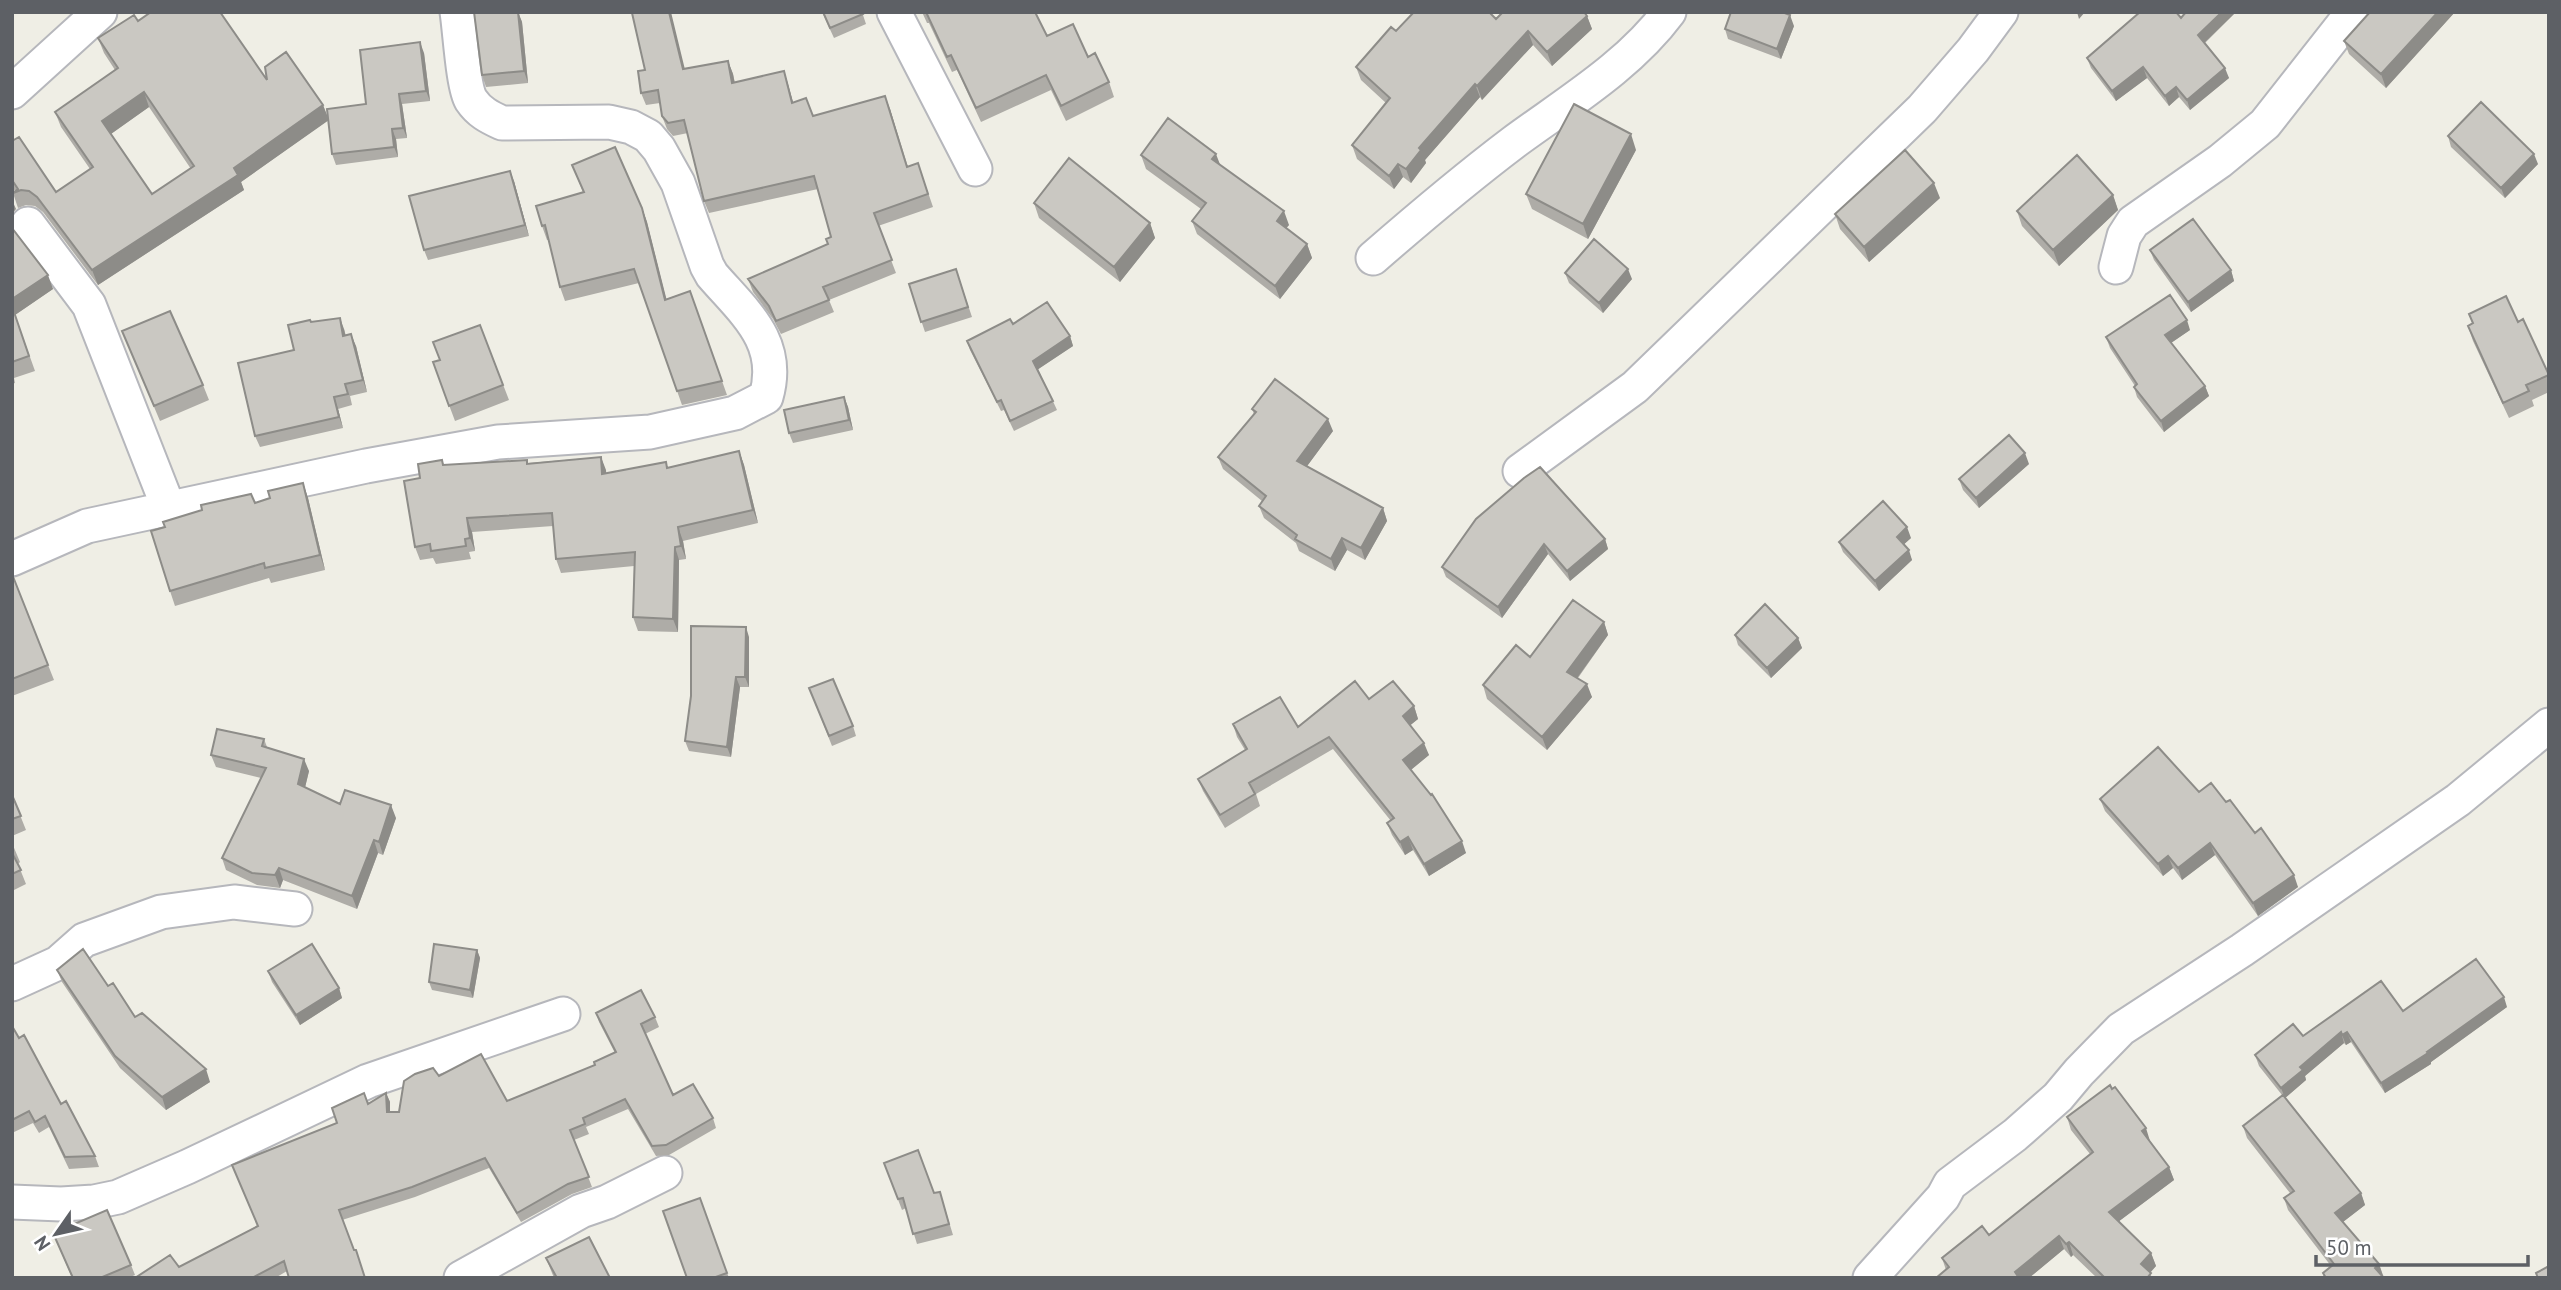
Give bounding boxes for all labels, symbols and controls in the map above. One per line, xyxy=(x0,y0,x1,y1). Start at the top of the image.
north arrow xyxy=(21,1199,91,1269)
scale bar xyxy=(2316,1224,2528,1268)
text: N xyxy=(28,1232,55,1255)
text: 50 m xyxy=(2326,1234,2372,1261)

